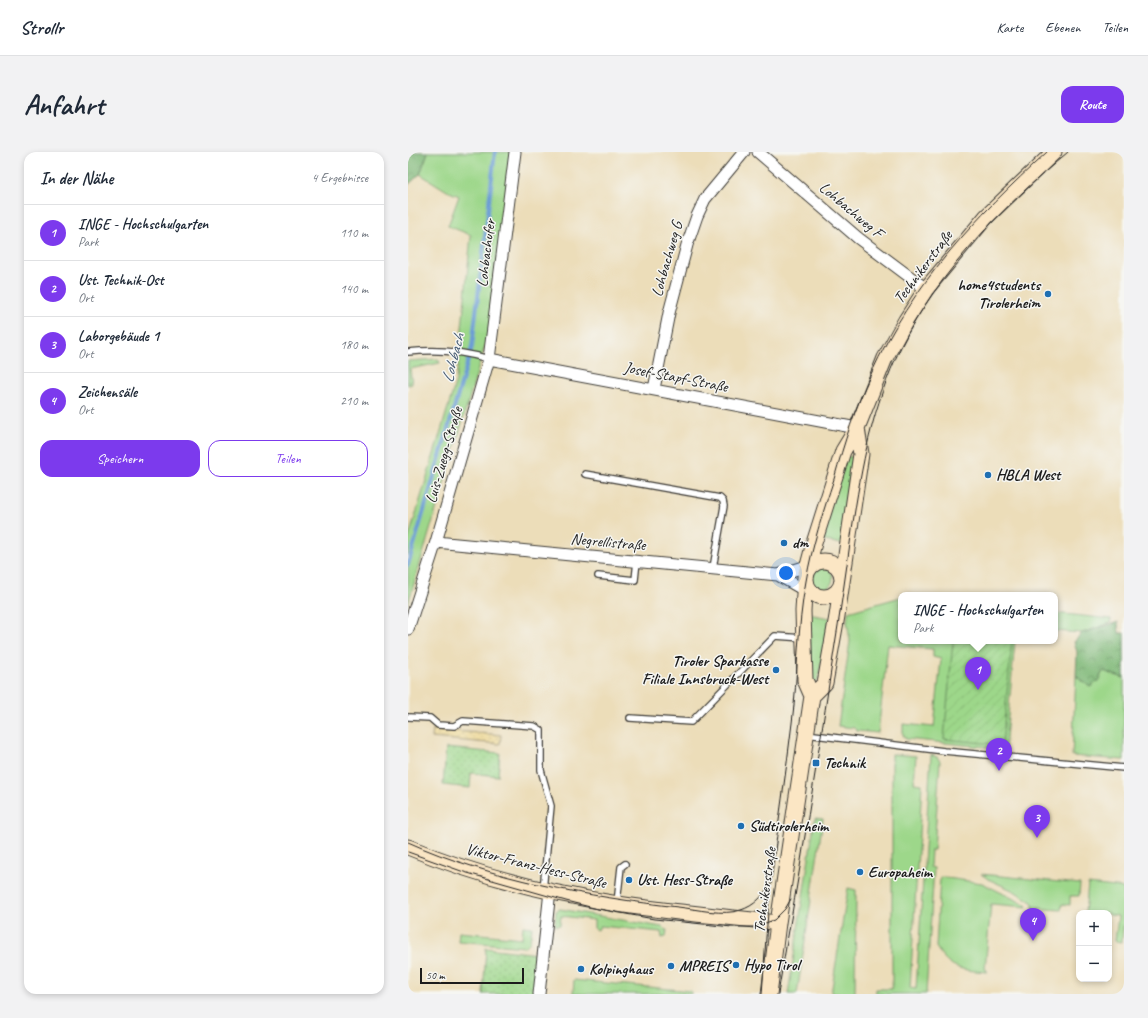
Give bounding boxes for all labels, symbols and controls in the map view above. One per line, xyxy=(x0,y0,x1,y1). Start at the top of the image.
text: Strollr xyxy=(20,16,63,40)
text: Karte xyxy=(996,19,1023,36)
text: Ebenen xyxy=(1045,19,1080,36)
text: Teilen xyxy=(1102,19,1128,36)
button: Route xyxy=(1061,86,1124,123)
text: Anfahrt xyxy=(24,87,104,122)
text: In der Nähe xyxy=(40,168,113,189)
text: 4 Ergebnisse xyxy=(312,170,368,186)
street label: Lohbachweg F xyxy=(815,178,890,245)
text: INGE - Hochschulgarten xyxy=(78,215,208,234)
street label: Lohbachufer xyxy=(472,217,500,288)
street label: Lohbachweg G xyxy=(647,217,688,299)
text: 1 xyxy=(50,225,56,241)
text: 110 m xyxy=(340,225,368,241)
street label: Technikerstraße xyxy=(889,225,958,307)
text: Park xyxy=(78,234,99,250)
text: Ust. Technik-Ost xyxy=(78,271,163,290)
place label: home4students Tirolerheim xyxy=(957,275,1041,313)
text: 2 xyxy=(50,281,56,297)
text: 140 m xyxy=(340,281,368,297)
marker: home4students Tirolerheim xyxy=(1043,289,1053,299)
text: Ort xyxy=(78,290,93,306)
text: Laborgebäude 1 xyxy=(78,327,159,346)
water label: Lohbach xyxy=(437,330,469,385)
text: 3 xyxy=(50,337,56,353)
text: 180 m xyxy=(340,337,368,353)
text: Ort xyxy=(78,346,93,362)
street label: Josef-Stapf-Straße xyxy=(622,357,731,397)
text: Zeichensäle xyxy=(78,383,137,402)
text: 4 xyxy=(50,393,56,409)
text: 210 m xyxy=(340,393,368,409)
text: Ort xyxy=(78,402,93,418)
street label: Luis-Zuegg-Straße xyxy=(421,403,468,505)
button: Speichern xyxy=(40,440,200,477)
button: Teilen xyxy=(208,440,368,477)
place label: HBLA West xyxy=(996,465,1062,485)
marker: HBLA West xyxy=(983,470,993,480)
street label: Negrellistraße xyxy=(570,529,648,555)
place label: dm xyxy=(792,533,809,553)
marker: dm xyxy=(779,538,789,548)
your location xyxy=(776,563,796,583)
popup xyxy=(898,592,1058,644)
text: INGE - Hochschulgarten xyxy=(913,601,1043,620)
text: Park xyxy=(913,620,934,636)
place label: Tiroler Sparkasse Filiale Innsbruck-West xyxy=(642,651,770,689)
pin: 1 xyxy=(965,657,991,690)
marker: Tiroler Sparkasse Filiale Innsbruck-West xyxy=(771,665,781,675)
pin: 2 xyxy=(986,738,1012,771)
place label: Technik xyxy=(824,753,867,773)
marker: Technik xyxy=(811,758,821,768)
pin: 3 xyxy=(1024,805,1050,838)
place label: Südtirolerheim xyxy=(749,816,830,836)
marker: Südtirolerheim xyxy=(736,821,746,831)
street label: Viktor-Franz-Hess-Straße xyxy=(464,839,610,894)
street label: Technikerstraße xyxy=(749,844,781,934)
place label: Europaheim xyxy=(868,862,934,882)
marker: Europaheim xyxy=(855,867,865,877)
place label: Ust. Hess-Straße xyxy=(637,870,734,890)
marker: Ust. Hess-Straße xyxy=(624,875,634,885)
pin: 4 xyxy=(1020,908,1046,941)
map controls xyxy=(1076,910,1112,982)
button: + xyxy=(1076,910,1112,946)
button: − xyxy=(1076,946,1112,982)
place label: Hypo Tirol xyxy=(744,955,803,975)
place label: MPREIS xyxy=(679,956,733,976)
place label: Kolpinghaus xyxy=(589,959,654,979)
marker: Hypo Tirol xyxy=(731,960,741,970)
marker: MPREIS xyxy=(666,961,676,971)
marker: Kolpinghaus xyxy=(576,964,586,974)
scale bar xyxy=(420,966,524,985)
text: 50 m xyxy=(426,968,445,982)

